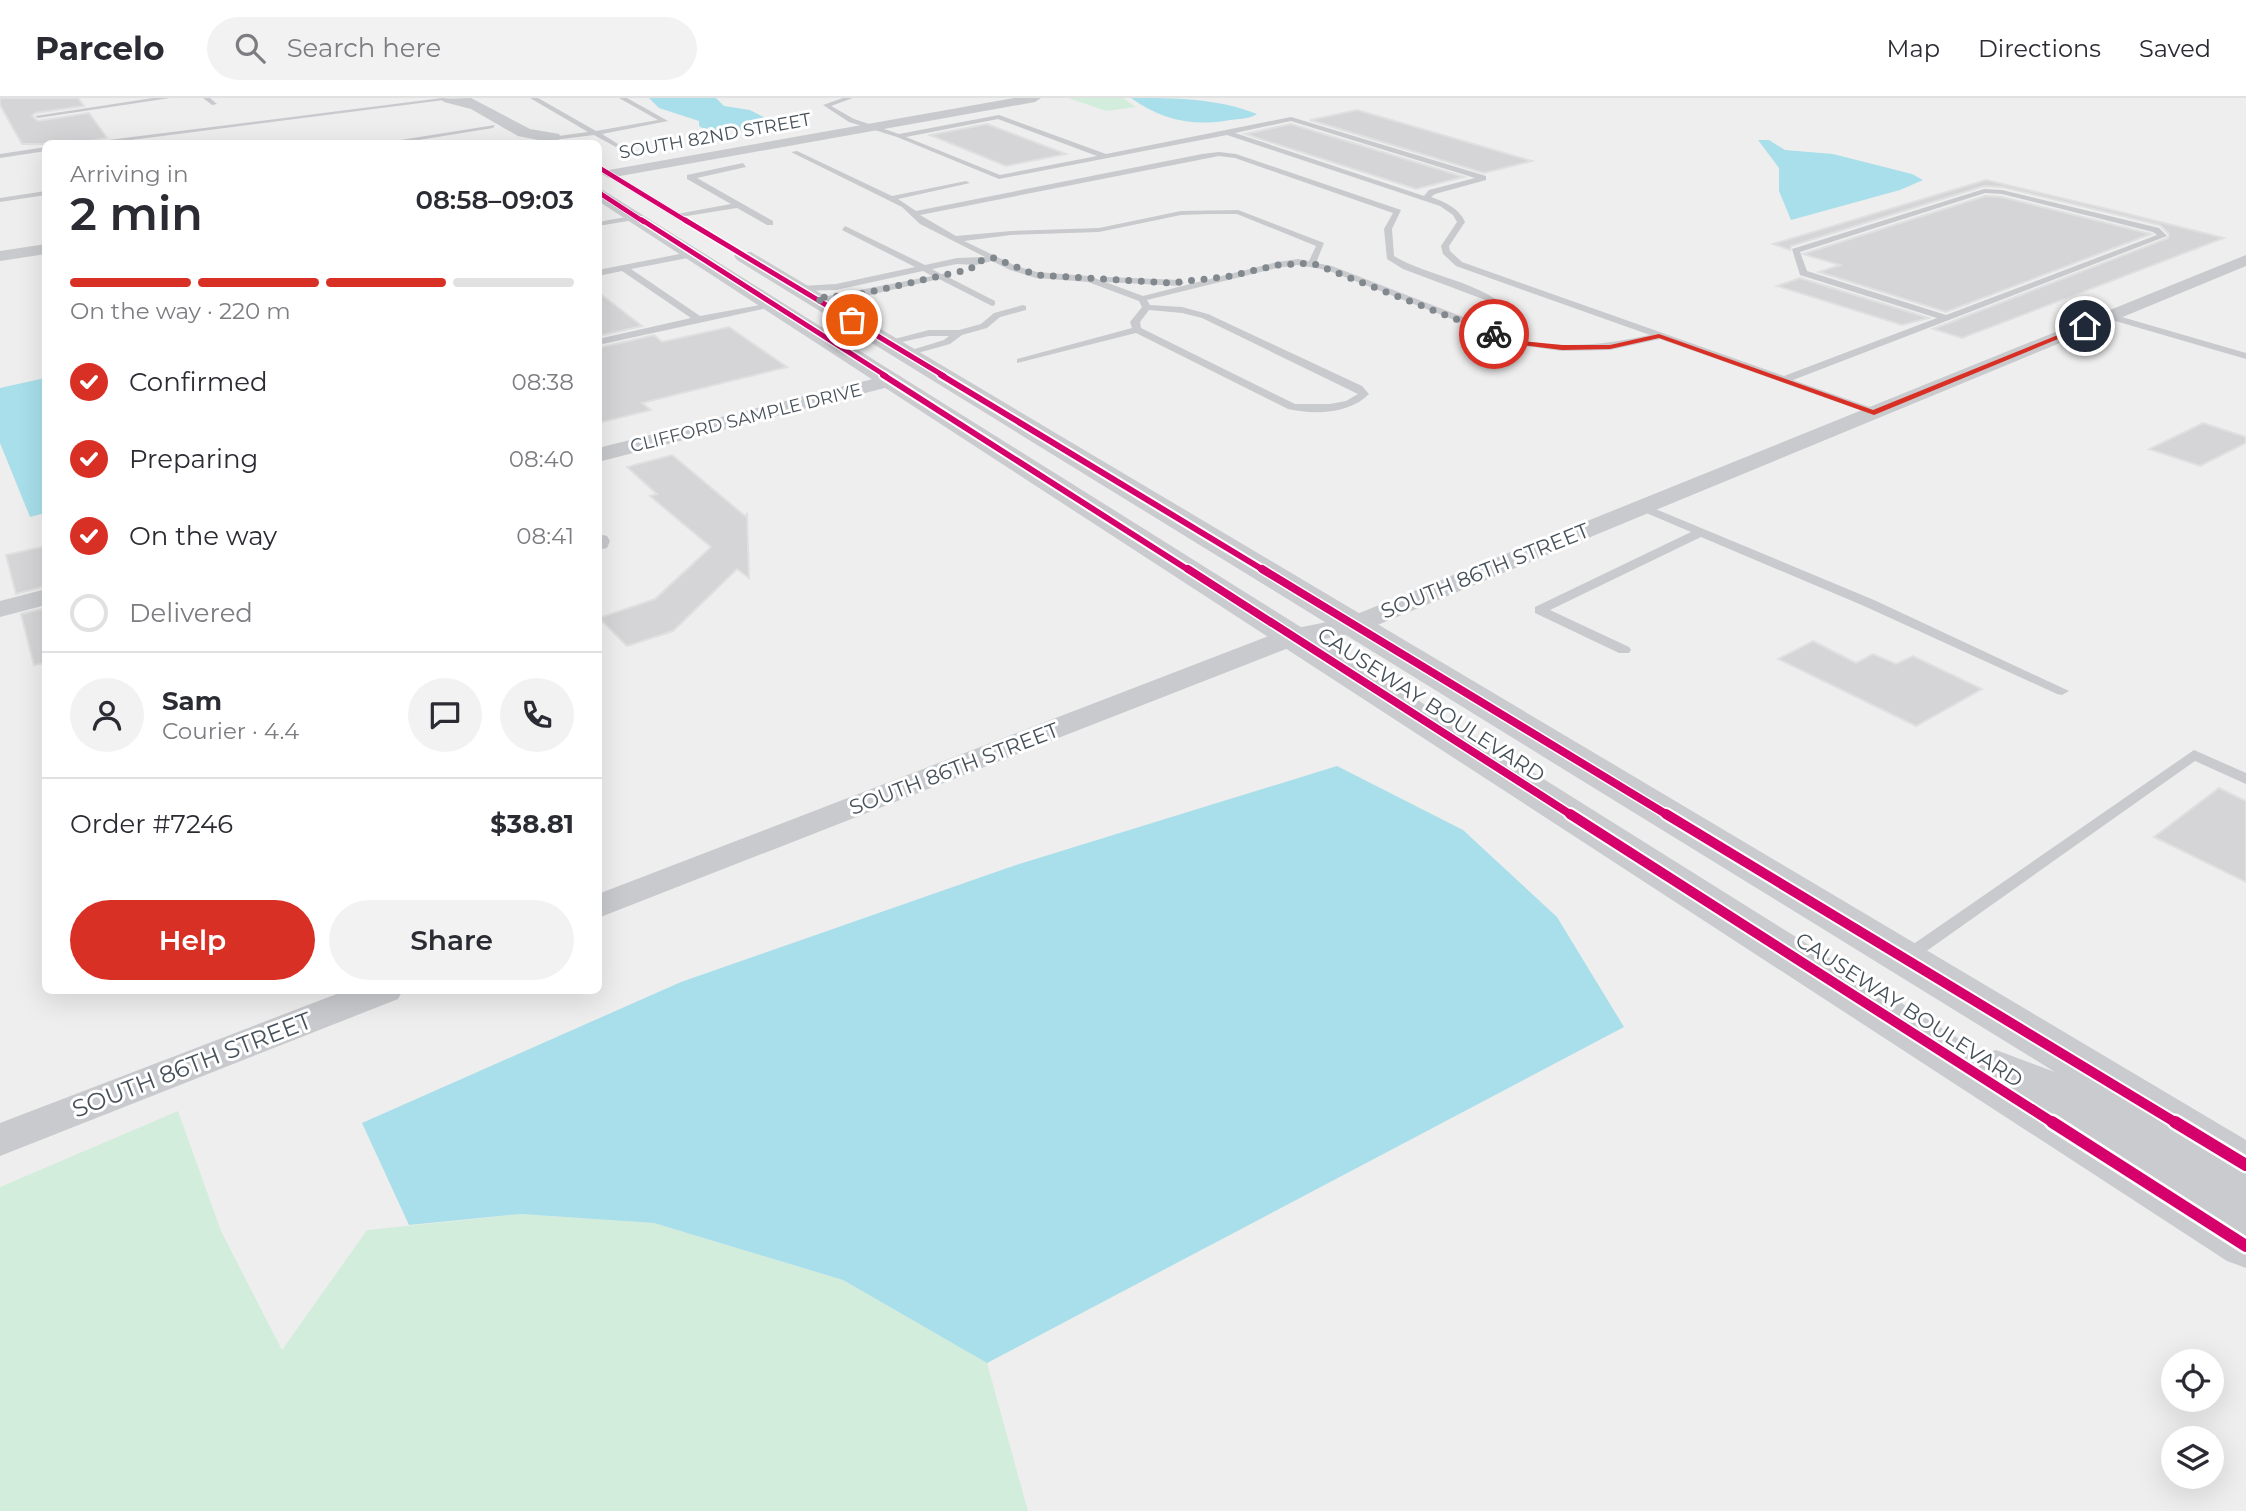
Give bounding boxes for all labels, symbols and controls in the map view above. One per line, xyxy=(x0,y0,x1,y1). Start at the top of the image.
search box xyxy=(207,17,697,80)
text: Parcelo xyxy=(35,28,165,68)
icon: search xyxy=(231,29,269,67)
text: Search here xyxy=(287,32,441,64)
text: Map xyxy=(1887,34,1940,63)
text: Directions xyxy=(1978,34,2101,63)
text: Saved xyxy=(2139,34,2211,63)
street label: SOUTH 82ND STREET xyxy=(617,108,813,164)
text: Arriving in xyxy=(70,160,189,188)
text: 08:58–09:03 xyxy=(415,184,574,216)
text: 2 min xyxy=(70,185,203,242)
pin xyxy=(822,290,882,350)
pin xyxy=(2055,296,2115,356)
text: On the way · 220 m xyxy=(70,297,291,325)
courier xyxy=(1459,299,1529,369)
icon: bag xyxy=(833,301,871,339)
icon: home xyxy=(2066,307,2104,345)
icon: bike xyxy=(1475,315,1513,353)
icon: check xyxy=(70,363,108,401)
text: Confirmed xyxy=(129,366,268,398)
text: 08:38 xyxy=(512,368,574,396)
street label: CLIFFORD SAMPLE DRIVE xyxy=(628,379,864,457)
icon: check xyxy=(70,440,108,478)
text: Preparing xyxy=(129,443,258,475)
text: 08:40 xyxy=(509,445,574,473)
icon: check xyxy=(70,517,108,555)
street label: SOUTH 86TH STREET xyxy=(1377,517,1593,624)
text: On the way xyxy=(129,520,277,552)
text: 08:41 xyxy=(516,522,574,550)
text: Delivered xyxy=(129,597,253,629)
street label: CAUSEWAY BOULEVARD xyxy=(1313,622,1550,787)
button: person xyxy=(70,678,144,752)
button: chat xyxy=(408,678,482,752)
button: phone xyxy=(500,678,574,752)
text: Sam xyxy=(162,685,222,717)
text: Courier · 4.4 xyxy=(162,717,299,745)
street label: SOUTH 86TH STREET xyxy=(846,717,1062,820)
text: Order #7246 xyxy=(70,808,233,840)
text: $38.81 xyxy=(490,808,574,840)
button: Help xyxy=(70,900,315,980)
button: Share xyxy=(329,900,574,980)
street label: CAUSEWAY BOULEVARD xyxy=(1791,927,2028,1092)
street label: SOUTH 86TH STREET xyxy=(68,1005,316,1124)
map controls xyxy=(2161,1349,2224,1489)
button: locate xyxy=(2161,1349,2224,1412)
button: layers xyxy=(2161,1426,2224,1489)

